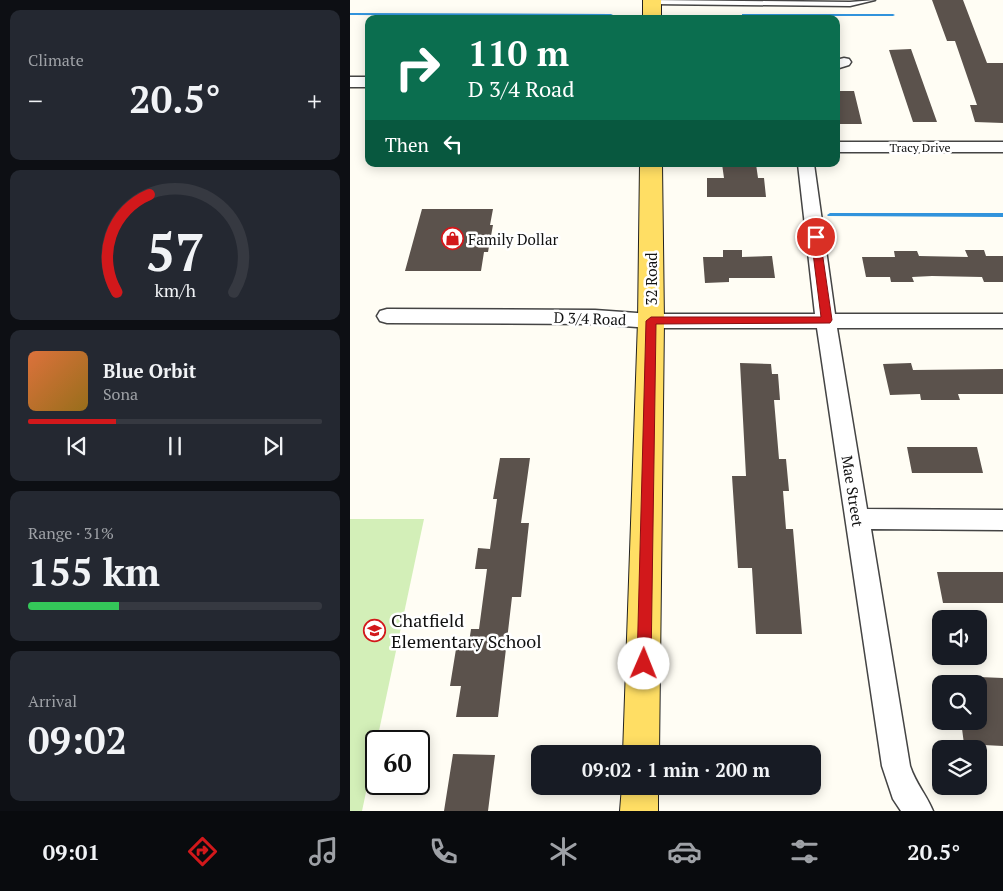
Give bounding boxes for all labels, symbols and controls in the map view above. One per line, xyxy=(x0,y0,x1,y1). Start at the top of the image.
text: 110 m xyxy=(468,30,569,76)
icon: right xyxy=(385,35,450,100)
text: Climate xyxy=(28,49,84,71)
text: 20.5° xyxy=(129,74,221,124)
text: D 3/4 Road xyxy=(468,74,574,103)
text: − xyxy=(28,82,43,119)
text: + xyxy=(307,82,322,119)
icon: left xyxy=(439,130,467,158)
text: Then xyxy=(385,132,429,157)
street label: Tracy Drive xyxy=(890,140,950,155)
pin xyxy=(795,216,837,258)
text: 57 xyxy=(146,217,204,286)
icon: arrive xyxy=(802,223,830,251)
shop icon: Family Dollar xyxy=(440,227,464,251)
place label: Family Dollar xyxy=(468,229,558,249)
street label: 32 Road xyxy=(641,252,661,306)
text: km/h xyxy=(154,278,196,302)
street label: D 3/4 Road xyxy=(553,307,627,329)
text: Blue Orbit xyxy=(103,358,196,383)
text: Sona xyxy=(103,383,138,405)
icon: previous xyxy=(63,432,91,460)
icon: pause xyxy=(161,432,189,460)
icon: next xyxy=(259,432,287,460)
street label: Mae Street xyxy=(838,454,869,528)
text: Range · 31% xyxy=(28,522,114,544)
text: 155 km xyxy=(28,547,160,597)
place label: Chatfield Elementary School xyxy=(391,608,542,653)
map controls xyxy=(932,610,987,795)
button: sound xyxy=(932,610,987,665)
school or university icon: Chatfield Elementary School xyxy=(363,618,387,642)
position arrow xyxy=(617,637,669,689)
button: search xyxy=(932,675,987,730)
text: Arrival xyxy=(28,690,77,712)
text: 09:02 xyxy=(28,715,127,765)
speed limit sign: 60 xyxy=(365,730,430,795)
button: layers xyxy=(932,740,987,795)
text: 09:02 · 1 min · 200 m xyxy=(582,757,770,782)
icon: directions xyxy=(185,834,220,869)
icon: music xyxy=(306,834,341,869)
icon: phone xyxy=(426,834,461,869)
icon: climate xyxy=(546,834,581,869)
icon: car xyxy=(667,834,702,869)
icon: filters xyxy=(787,834,822,869)
text: 09:01 xyxy=(43,837,100,866)
text: 20.5° xyxy=(907,837,960,866)

